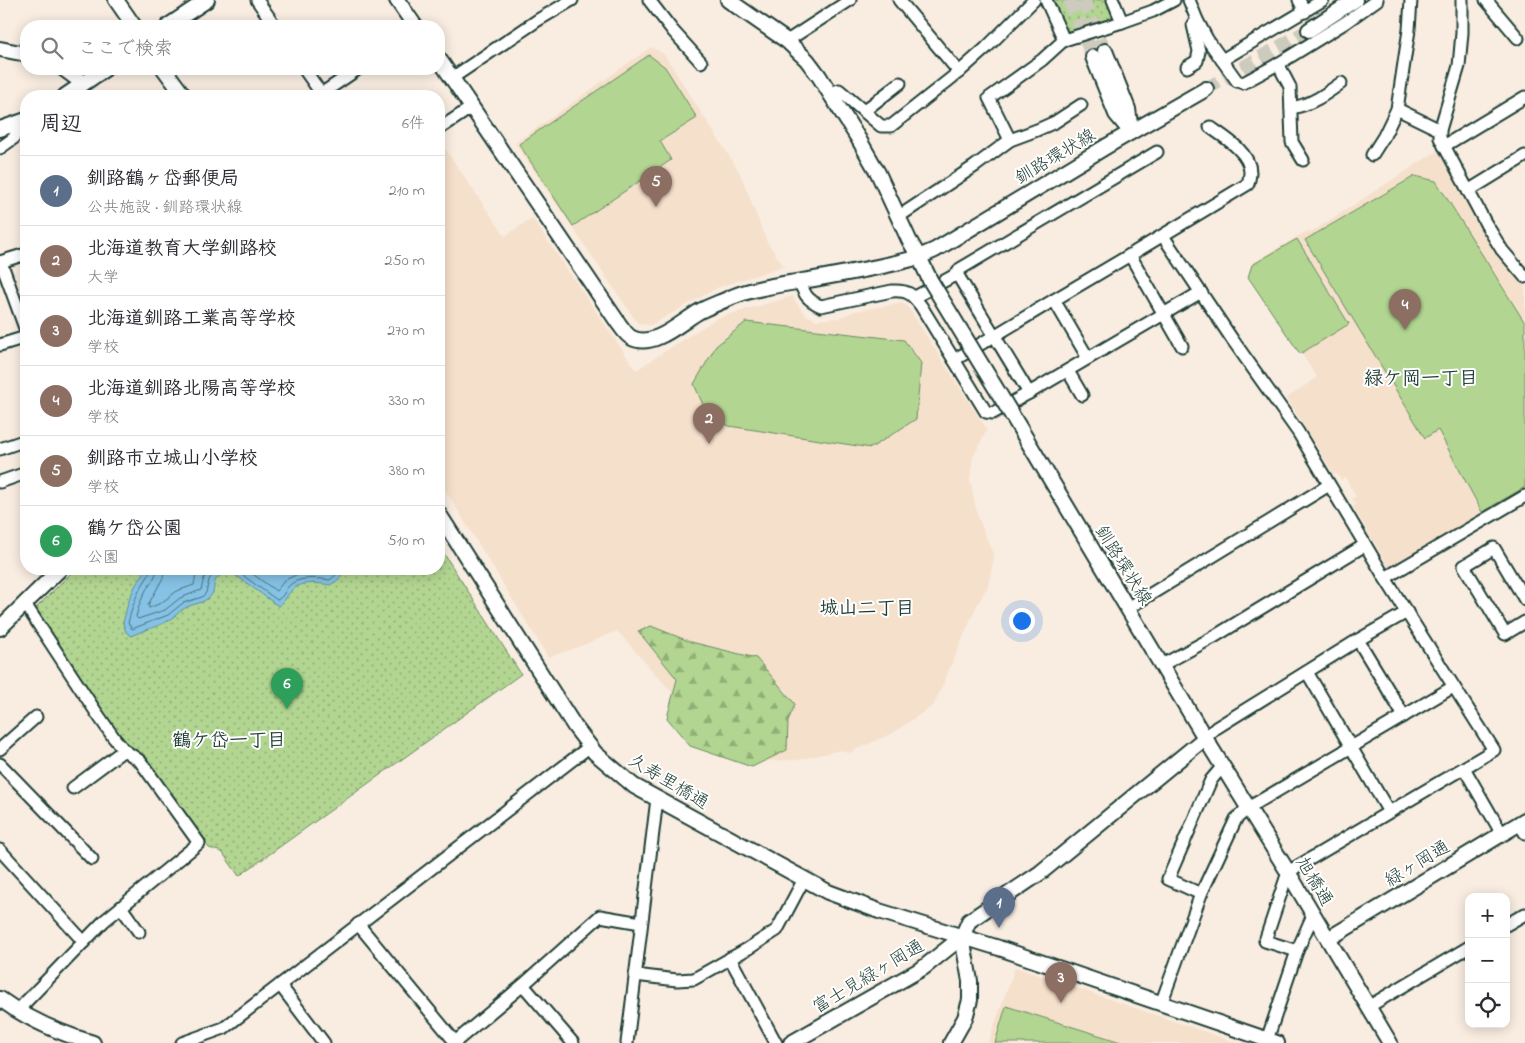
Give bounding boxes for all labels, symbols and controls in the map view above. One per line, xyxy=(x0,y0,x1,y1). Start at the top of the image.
search box xyxy=(20,20,445,75)
icon: search xyxy=(38,34,66,62)
text: ここで検索 xyxy=(78,36,173,63)
text: 周辺 xyxy=(40,110,82,140)
text: 6件 xyxy=(402,112,425,136)
street label: 釧路環状線 xyxy=(1011,123,1101,192)
text: 釧路鶴ヶ岱郵便局 xyxy=(87,166,239,193)
pin: 5 xyxy=(640,166,672,207)
text: 1 xyxy=(53,179,59,203)
text: 210 m xyxy=(389,179,425,203)
text: 公共施設 · 釧路環状線 xyxy=(87,196,242,220)
text: 北海道教育大学釧路校 xyxy=(87,236,277,263)
text: 2 xyxy=(52,249,60,273)
text: 250 m xyxy=(385,249,425,273)
text: 大学 xyxy=(87,266,119,290)
pin: 4 xyxy=(1389,289,1421,330)
text: 北海道釧路工業高等学校 xyxy=(87,306,296,333)
text: 3 xyxy=(53,319,59,343)
text: 270 m xyxy=(387,319,425,343)
text: 学校 xyxy=(87,336,119,360)
district label: 緑ケ岡一丁目 xyxy=(1364,366,1478,393)
text: 北海道釧路北陽高等学校 xyxy=(87,376,296,403)
text: 4 xyxy=(53,389,59,413)
text: 330 m xyxy=(388,389,425,413)
pin: 2 xyxy=(693,403,725,444)
text: 学校 xyxy=(87,406,119,430)
text: 釧路市立城山小学校 xyxy=(87,446,258,473)
text: 5 xyxy=(51,459,61,483)
text: 380 m xyxy=(389,459,425,483)
text: 学校 xyxy=(87,476,119,500)
text: 鶴ケ岱公園 xyxy=(87,516,182,543)
street label: 釧路環状線 xyxy=(1087,521,1157,611)
text: 6 xyxy=(52,529,60,553)
text: 510 m xyxy=(387,529,425,553)
text: 公園 xyxy=(87,546,119,570)
district label: 城山二丁目 xyxy=(819,596,915,623)
your location xyxy=(1009,608,1035,634)
pin: 6 xyxy=(271,668,303,709)
district label: 鶴ケ岱一丁目 xyxy=(172,728,286,755)
street label: 久寿里橋通 xyxy=(623,748,713,817)
street label: 緑ヶ岡通 xyxy=(1380,835,1456,894)
street label: 旭橋通 xyxy=(1288,852,1338,912)
pin: 1 xyxy=(983,887,1015,928)
map controls xyxy=(1465,893,1510,1028)
button: + xyxy=(1465,893,1510,938)
street label: 富士見緑ヶ岡通 xyxy=(808,934,930,1021)
button: − xyxy=(1465,938,1510,983)
pin: 3 xyxy=(1045,962,1077,1003)
button: locate xyxy=(1465,983,1510,1028)

